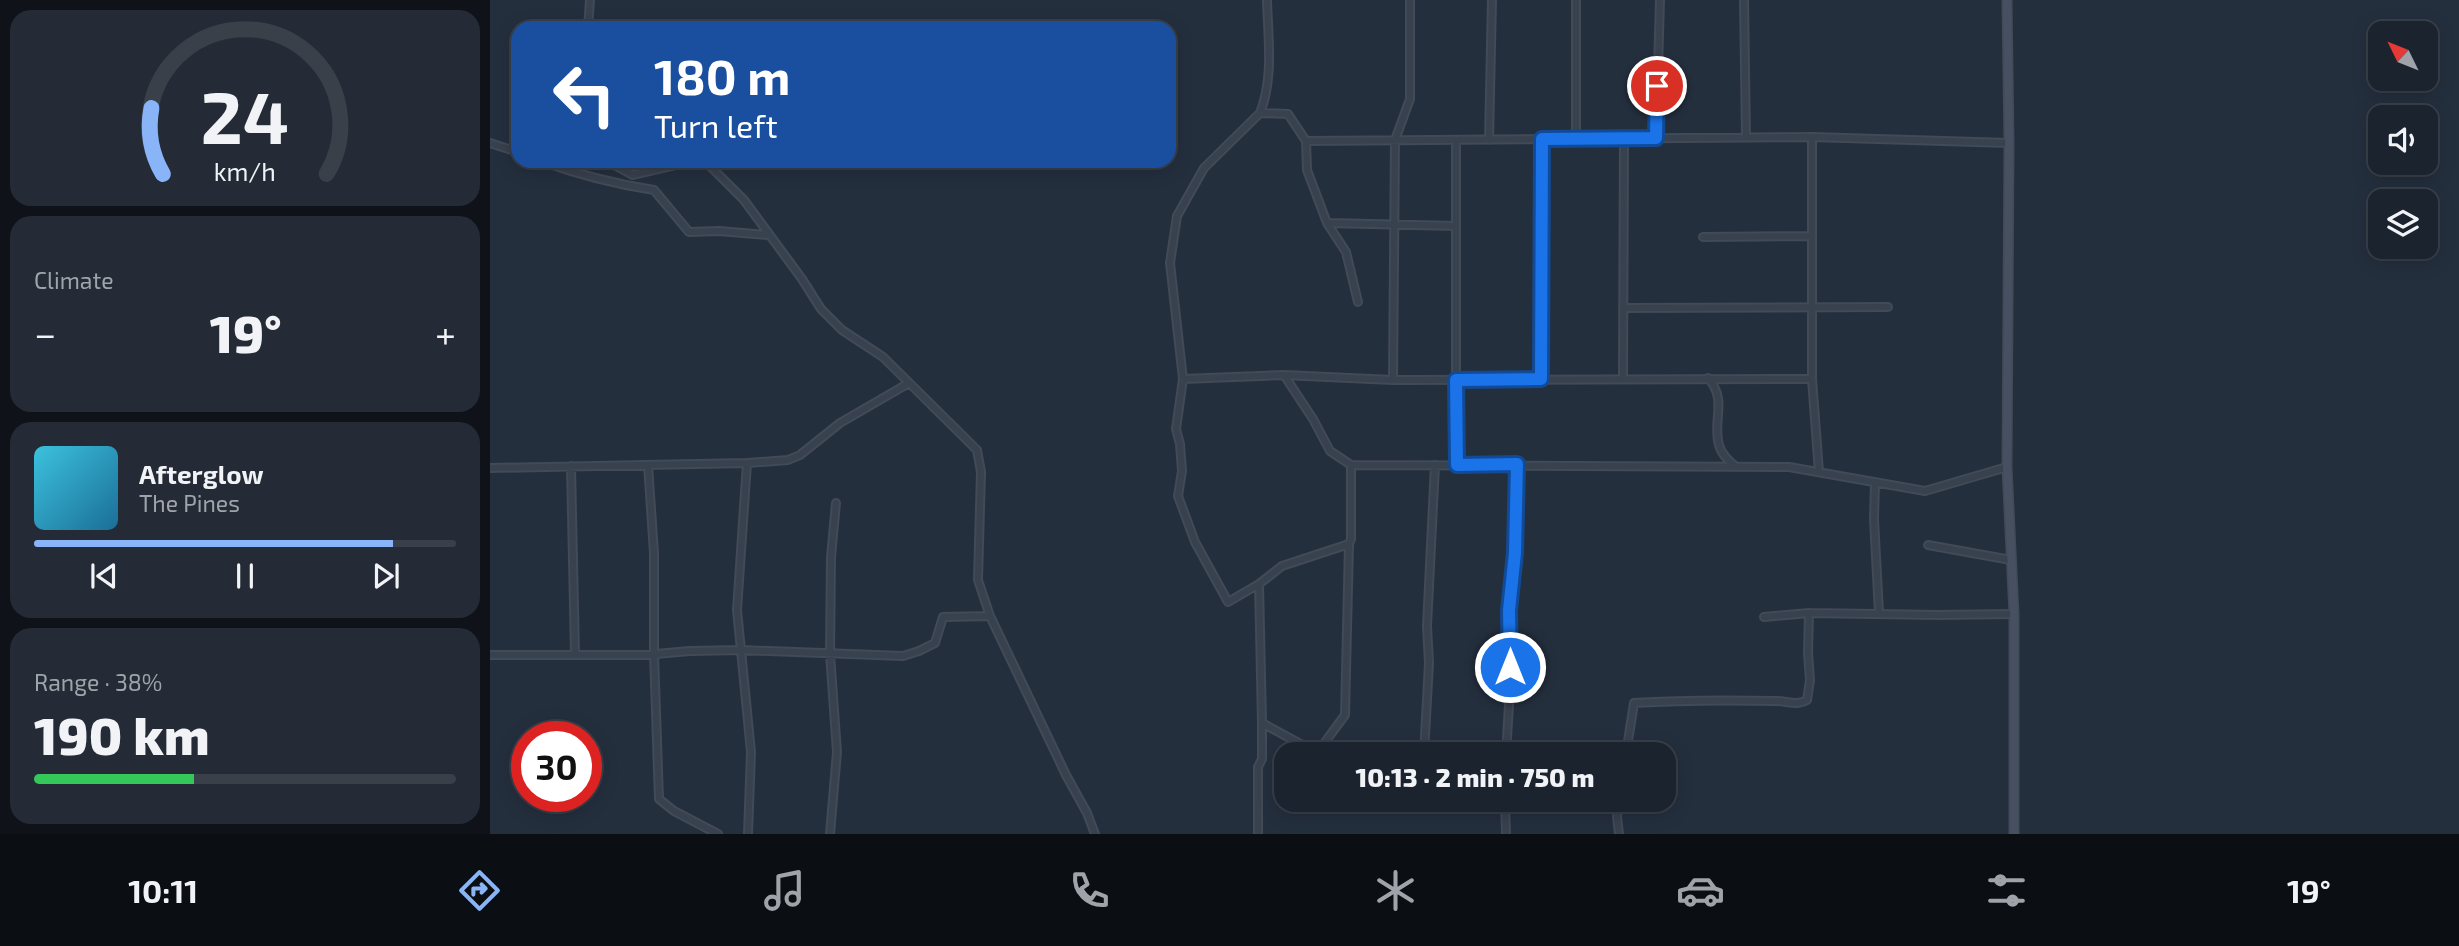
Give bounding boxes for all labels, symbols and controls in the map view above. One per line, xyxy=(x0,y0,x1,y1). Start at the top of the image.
north arrow xyxy=(2368,21,2438,91)
map controls xyxy=(2368,21,2438,259)
text: 180 m xyxy=(654,46,790,105)
icon: left xyxy=(539,49,630,140)
pin xyxy=(1627,56,1687,116)
icon: arrive xyxy=(1638,67,1676,105)
text: 24 xyxy=(201,71,289,159)
button: sound xyxy=(2368,105,2438,175)
text: Turn left xyxy=(654,106,778,144)
text: km/h xyxy=(214,156,276,186)
button: layers xyxy=(2368,189,2438,259)
text: Climate xyxy=(34,266,114,294)
text: 19° xyxy=(210,301,282,363)
text: − xyxy=(34,310,56,356)
text: + xyxy=(435,310,456,356)
text: Afterglow xyxy=(139,458,264,489)
text: The Pines xyxy=(139,489,240,517)
icon: previous xyxy=(85,557,123,595)
icon: pause xyxy=(226,557,264,595)
icon: next xyxy=(367,557,405,595)
position arrow xyxy=(1473,630,1547,704)
text: Range · 38% xyxy=(34,668,162,696)
text: 190 km xyxy=(34,703,210,765)
speed limit sign: 30 xyxy=(511,721,602,812)
text: 10:13 · 2 min · 750 m xyxy=(1356,761,1594,792)
icon: directions xyxy=(455,866,504,915)
icon: music xyxy=(760,866,809,915)
icon: phone xyxy=(1065,866,1114,915)
icon: climate xyxy=(1371,866,1420,915)
icon: car xyxy=(1676,866,1725,915)
icon: filters xyxy=(1982,866,2031,915)
text: 10:11 xyxy=(128,871,198,909)
text: 19° xyxy=(2287,871,2331,909)

